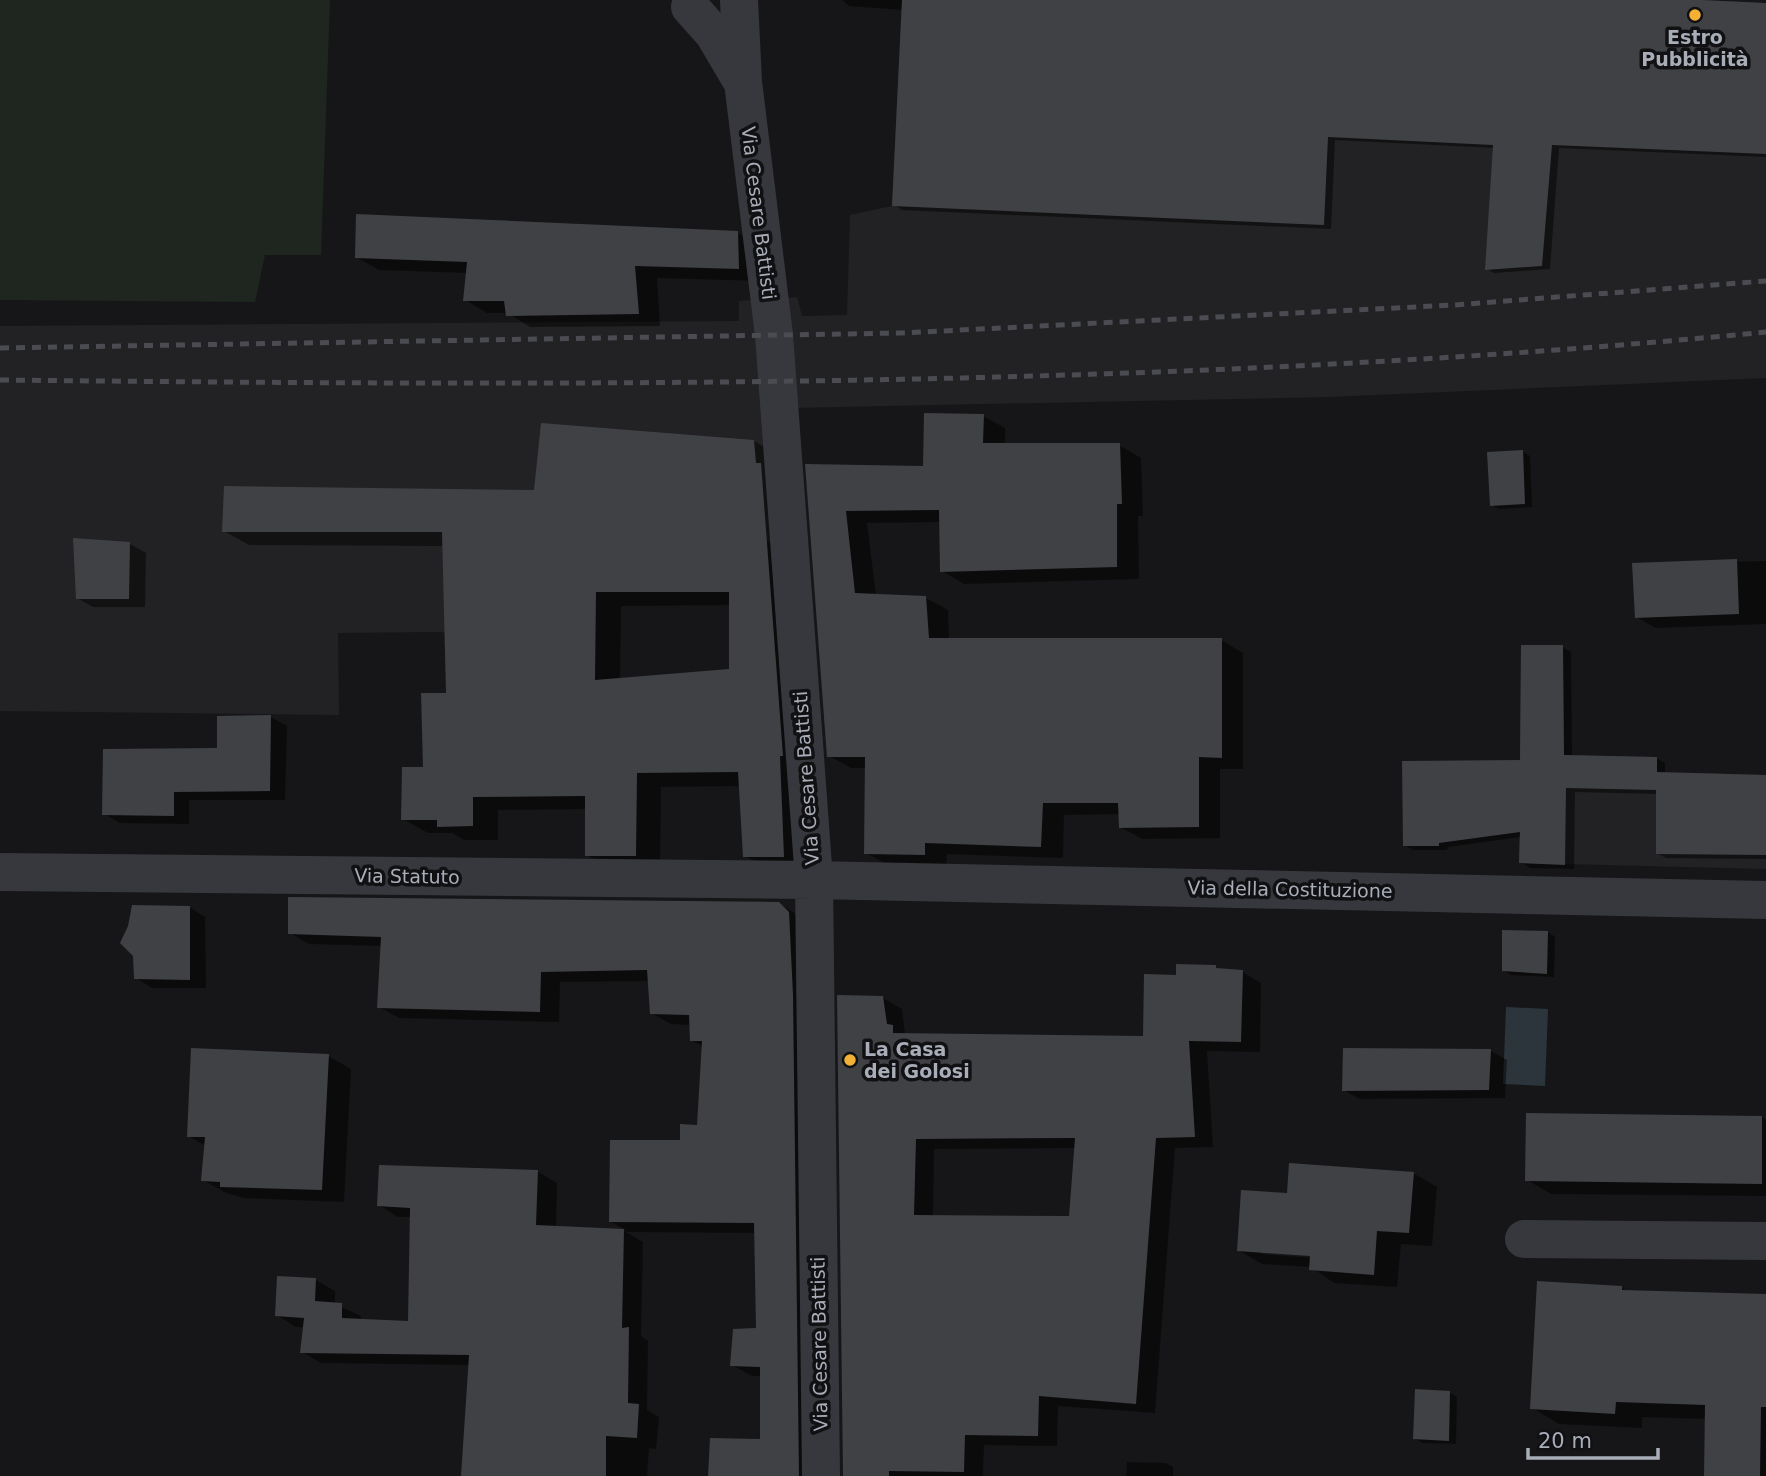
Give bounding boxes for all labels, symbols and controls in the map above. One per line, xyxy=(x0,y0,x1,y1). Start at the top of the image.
marker: Estro Pubblicità xyxy=(1687,7,1703,23)
place label: Estro Pubblicità xyxy=(1641,26,1749,70)
street label: Via Cesare Battisti xyxy=(737,125,781,301)
street label: Via Cesare Battisti xyxy=(789,690,823,866)
street label: Via Statuto xyxy=(354,864,460,888)
street label: Via della Costituzione xyxy=(1187,876,1393,902)
place label: La Casa dei Golosi xyxy=(864,1038,970,1082)
marker: La Casa dei Golosi xyxy=(842,1052,858,1068)
street label: Via Cesare Battisti xyxy=(806,1256,832,1432)
scale bar xyxy=(1528,1416,1658,1460)
text: 20 m xyxy=(1538,1429,1592,1453)

